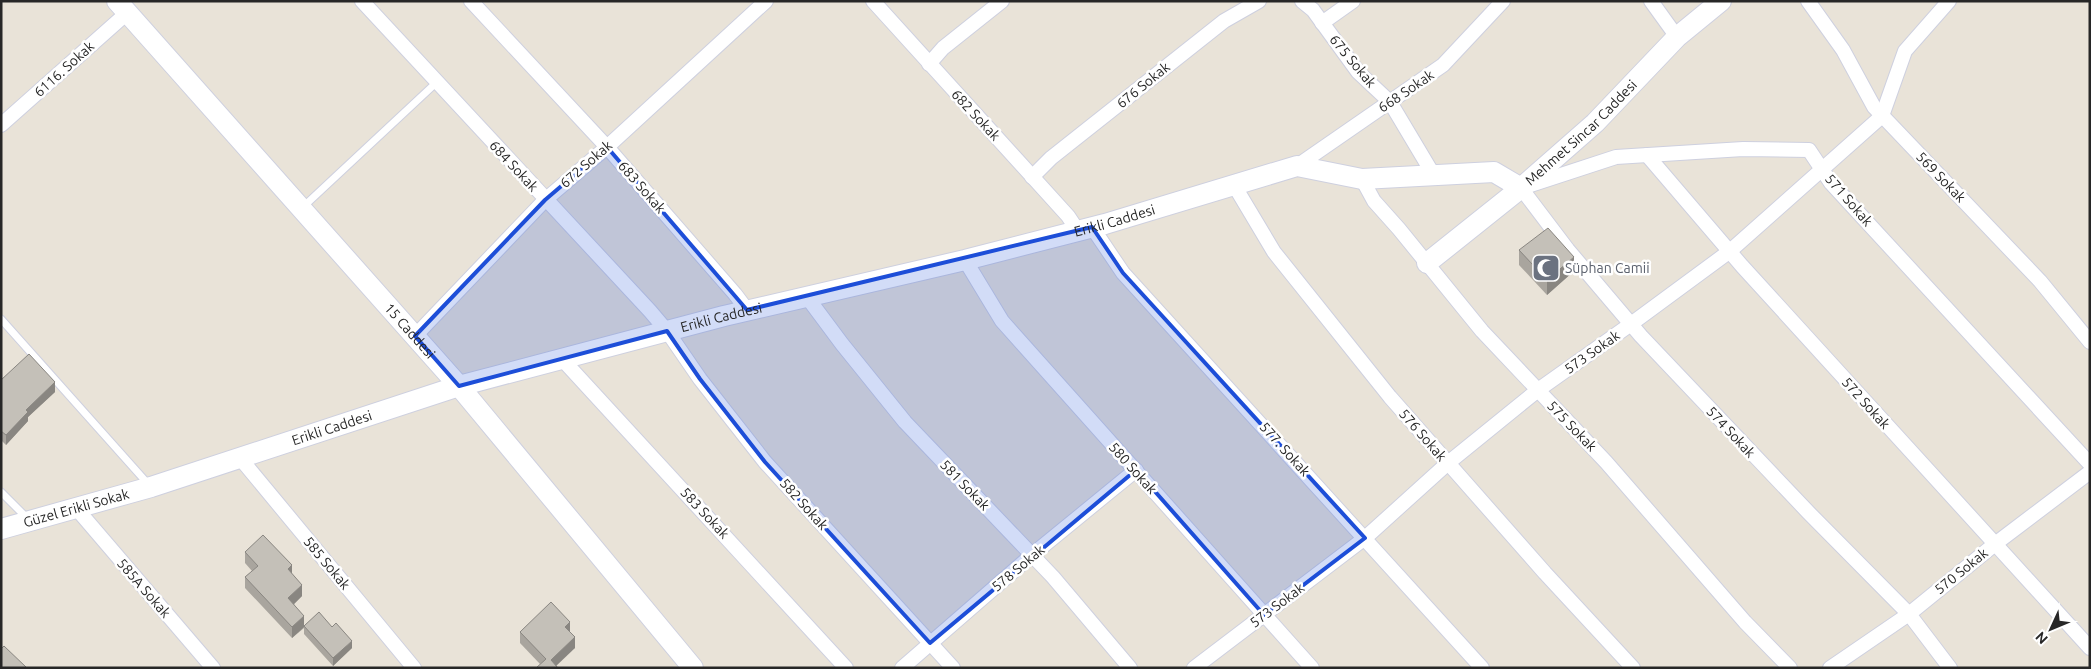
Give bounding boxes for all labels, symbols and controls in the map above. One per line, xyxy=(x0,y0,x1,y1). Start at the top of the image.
street label: 675 Sokak xyxy=(1326,31,1380,91)
street label: 6116. Sokak xyxy=(31,38,97,100)
street label: 676 Sokak xyxy=(1113,59,1173,111)
street label: 668 Sokak xyxy=(1375,67,1437,115)
street label: Mehmet Sincar Caddesi xyxy=(1522,76,1640,189)
street label: 682 Sokak xyxy=(948,86,1004,144)
street label: 684 Sokak xyxy=(486,137,542,195)
street label: 672 Sokak xyxy=(557,137,615,191)
street label: 569 Sokak xyxy=(1913,149,1969,205)
street label: 683 Sokak xyxy=(615,158,669,216)
street label: 571 Sokak xyxy=(1822,171,1876,229)
street label: Erikli Caddesi xyxy=(1072,201,1157,240)
mosque icon: Süphan Camii xyxy=(1531,253,1561,283)
place label: Süphan Camii xyxy=(1565,260,1650,276)
street label: Erikli Caddesi xyxy=(679,299,764,335)
street label: 15 Caddesi xyxy=(381,300,439,362)
street label: 573 Sokak xyxy=(1561,327,1623,377)
street label: 572 Sokak xyxy=(1839,374,1893,432)
street label: 575 Sokak xyxy=(1544,398,1600,454)
street label: 574 Sokak xyxy=(1703,403,1759,461)
street label: 576 Sokak xyxy=(1396,406,1450,464)
street label: Erikli Caddesi xyxy=(290,407,374,448)
street label: 577. Sokak xyxy=(1257,419,1313,479)
street label: 580 Sokak xyxy=(1106,439,1160,497)
street label: 581 Sokak xyxy=(937,457,993,513)
street label: 582 Sokak xyxy=(777,475,831,533)
street label: 583 Sokak xyxy=(677,484,733,542)
street label: Güzel Erikli Sokak xyxy=(21,486,131,530)
street label: 585 Sokak xyxy=(300,533,354,593)
street label: 578 Sokak xyxy=(988,541,1048,595)
street label: 570 Sokak xyxy=(1931,545,1991,597)
street label: 585A Sokak xyxy=(114,555,174,621)
street label: 573 Sokak xyxy=(1247,579,1307,631)
north arrow xyxy=(2026,604,2076,654)
text: N xyxy=(2032,629,2051,647)

